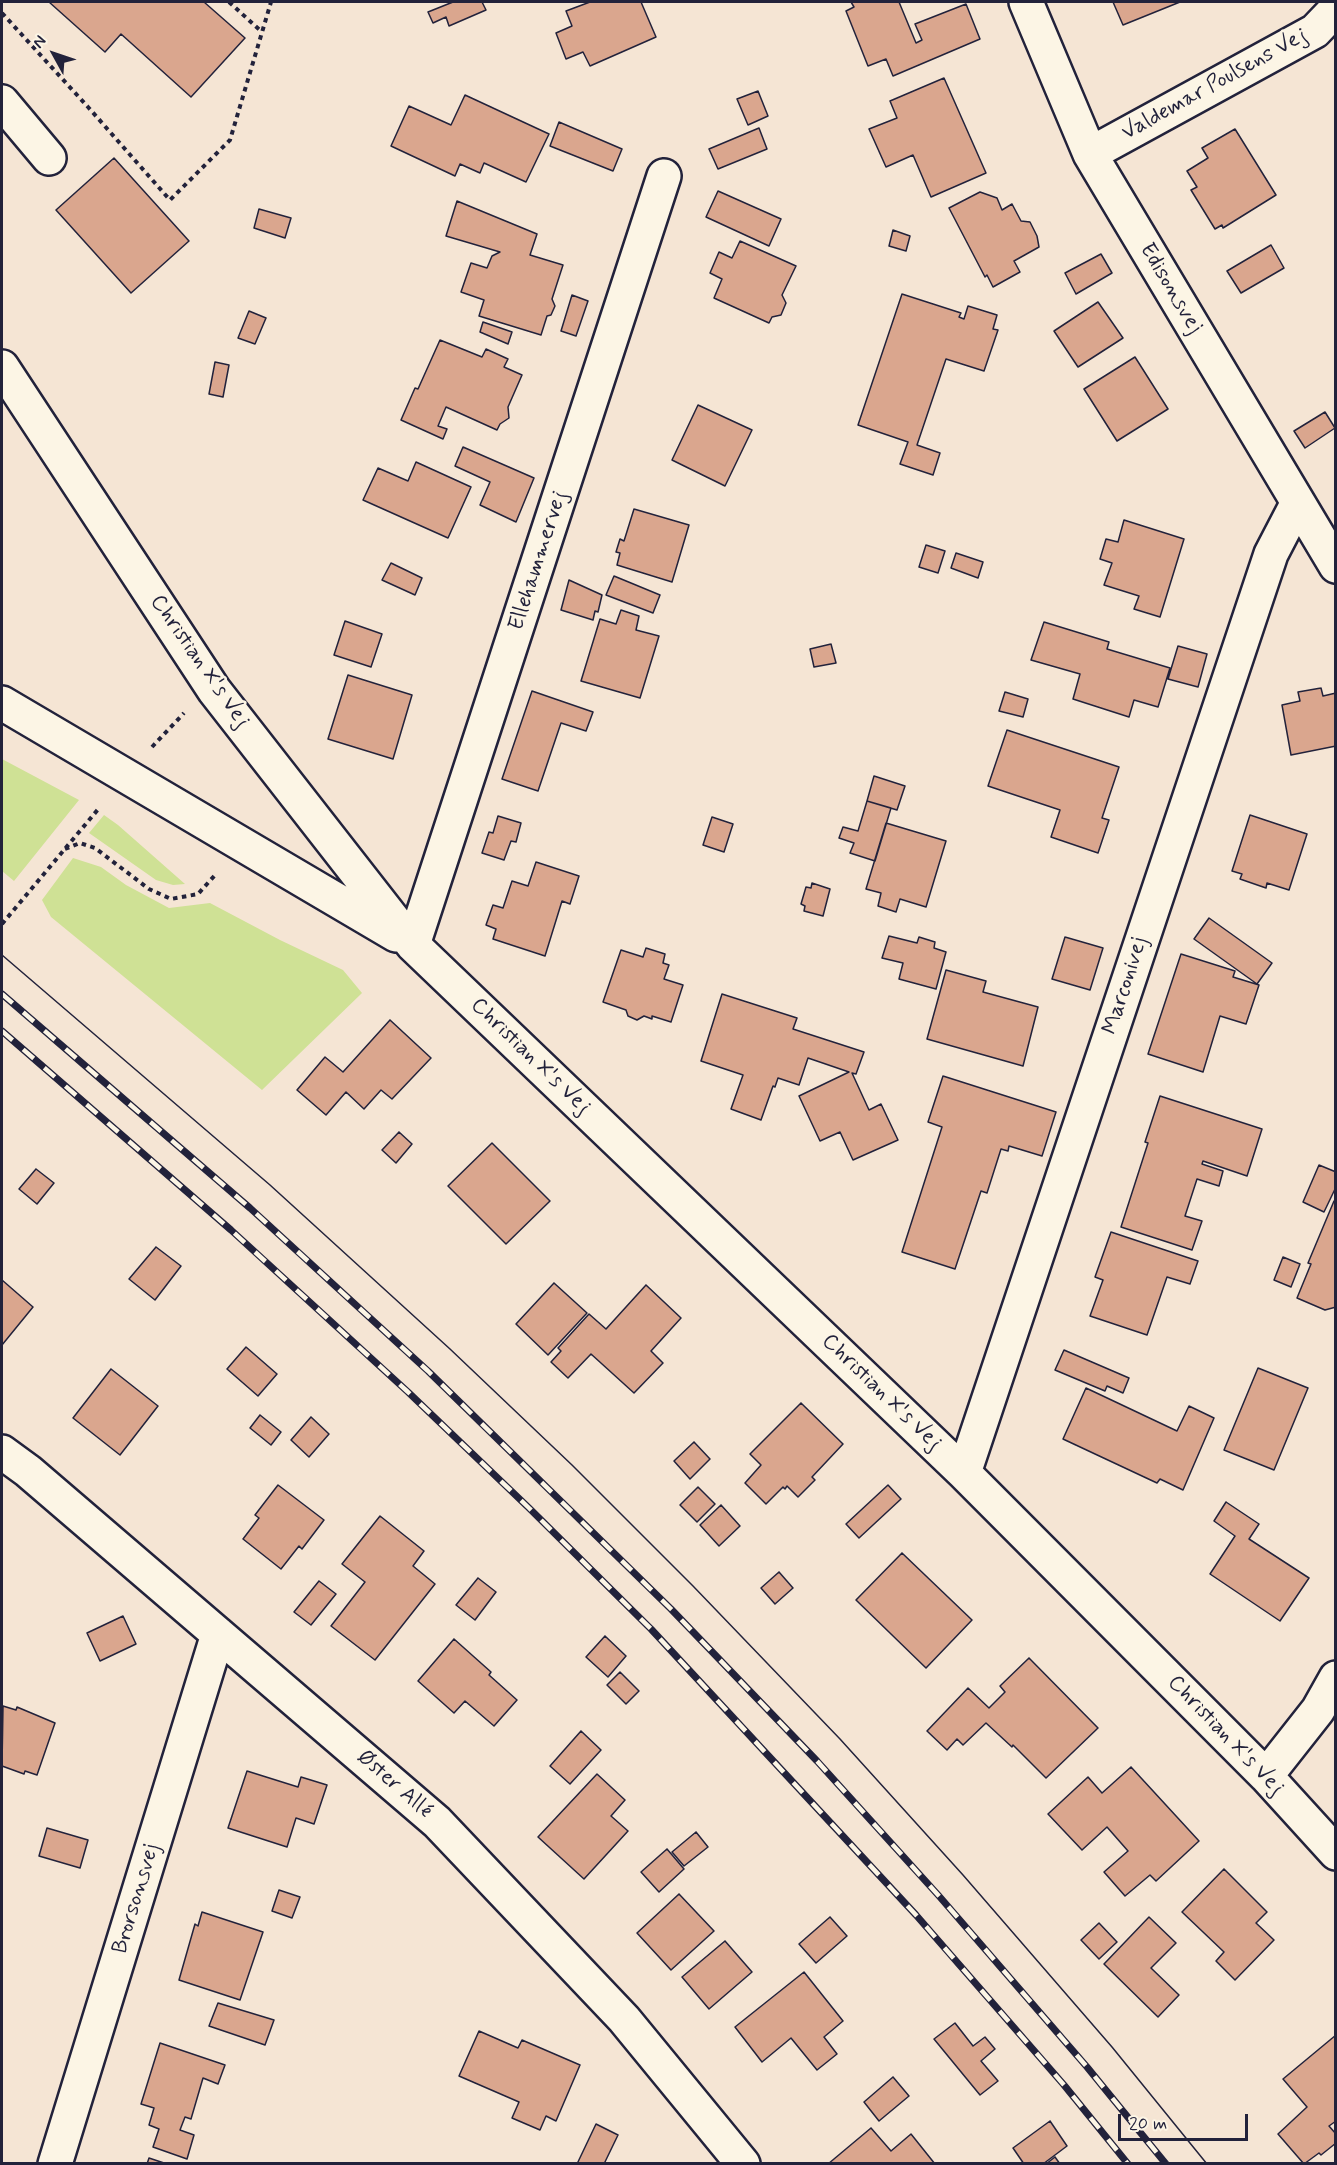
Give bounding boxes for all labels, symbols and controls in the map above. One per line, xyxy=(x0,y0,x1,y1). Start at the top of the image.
street label: Valdemar Poulsens Vej xyxy=(1118,23,1312,147)
north arrow xyxy=(24,24,84,84)
text: N xyxy=(28,31,51,53)
street label: Edisonsvej xyxy=(1133,239,1207,339)
street label: Ellehammervej xyxy=(504,488,574,634)
street label: Christian X's Vej xyxy=(143,590,255,734)
street label: Marconivej xyxy=(1098,934,1154,1038)
street label: Christian X's Vej xyxy=(464,993,596,1121)
street label: Christian X's Vej xyxy=(815,1329,947,1457)
street label: Christian X's Vej xyxy=(1161,1670,1289,1802)
street label: Øster Allé xyxy=(351,1745,437,1825)
street label: Brorsonsvej xyxy=(108,1841,166,1957)
scale bar xyxy=(1121,2102,1252,2140)
text: 20 m xyxy=(1129,2112,1167,2136)

